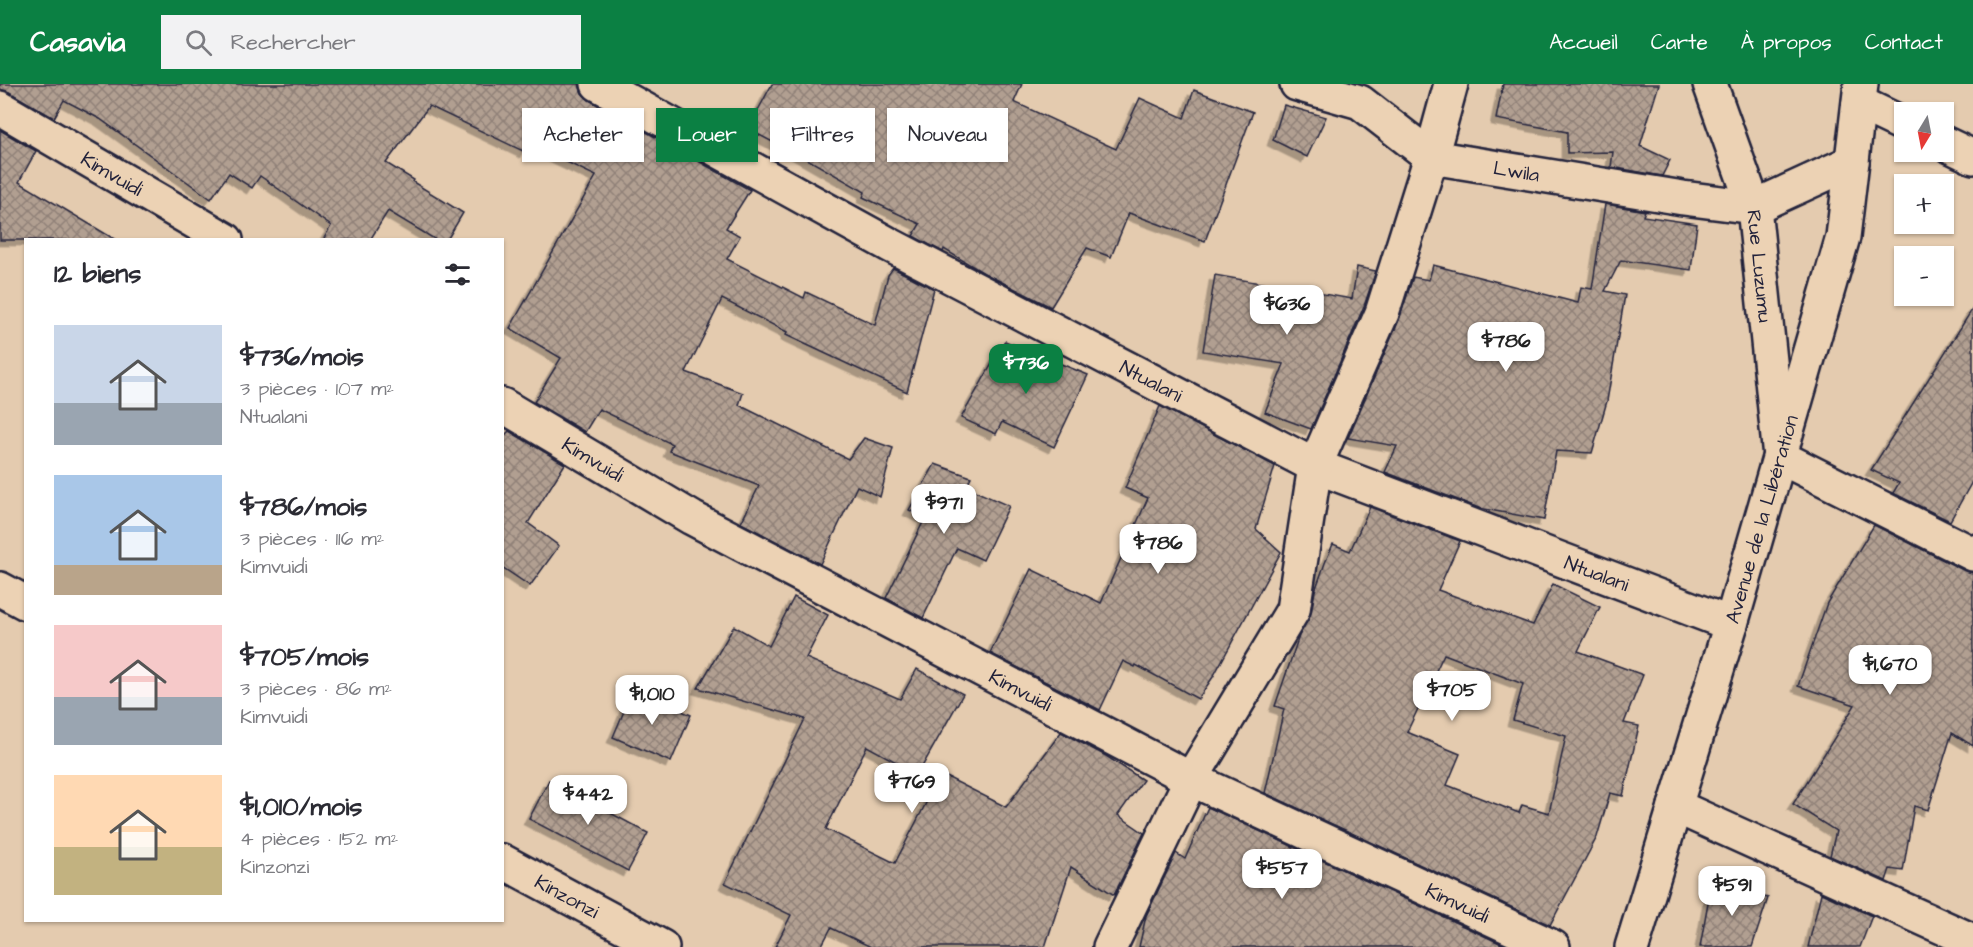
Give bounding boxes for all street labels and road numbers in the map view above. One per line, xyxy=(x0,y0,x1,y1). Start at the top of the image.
street label: Kimvuidi xyxy=(76,145,148,204)
street label: Lwila xyxy=(1491,154,1542,189)
street label: Rue Luzumu xyxy=(1739,208,1779,324)
street label: Ntualani xyxy=(1115,354,1187,410)
street label: Avenue de la Libération xyxy=(1719,412,1806,627)
street label: Kimvuidi xyxy=(556,431,629,489)
street label: Ntualani xyxy=(1560,549,1633,599)
street label: Kimvuidi xyxy=(984,663,1057,719)
street label: Kinzonzi xyxy=(530,868,604,926)
street label: Kimvuidi xyxy=(1421,877,1494,931)

